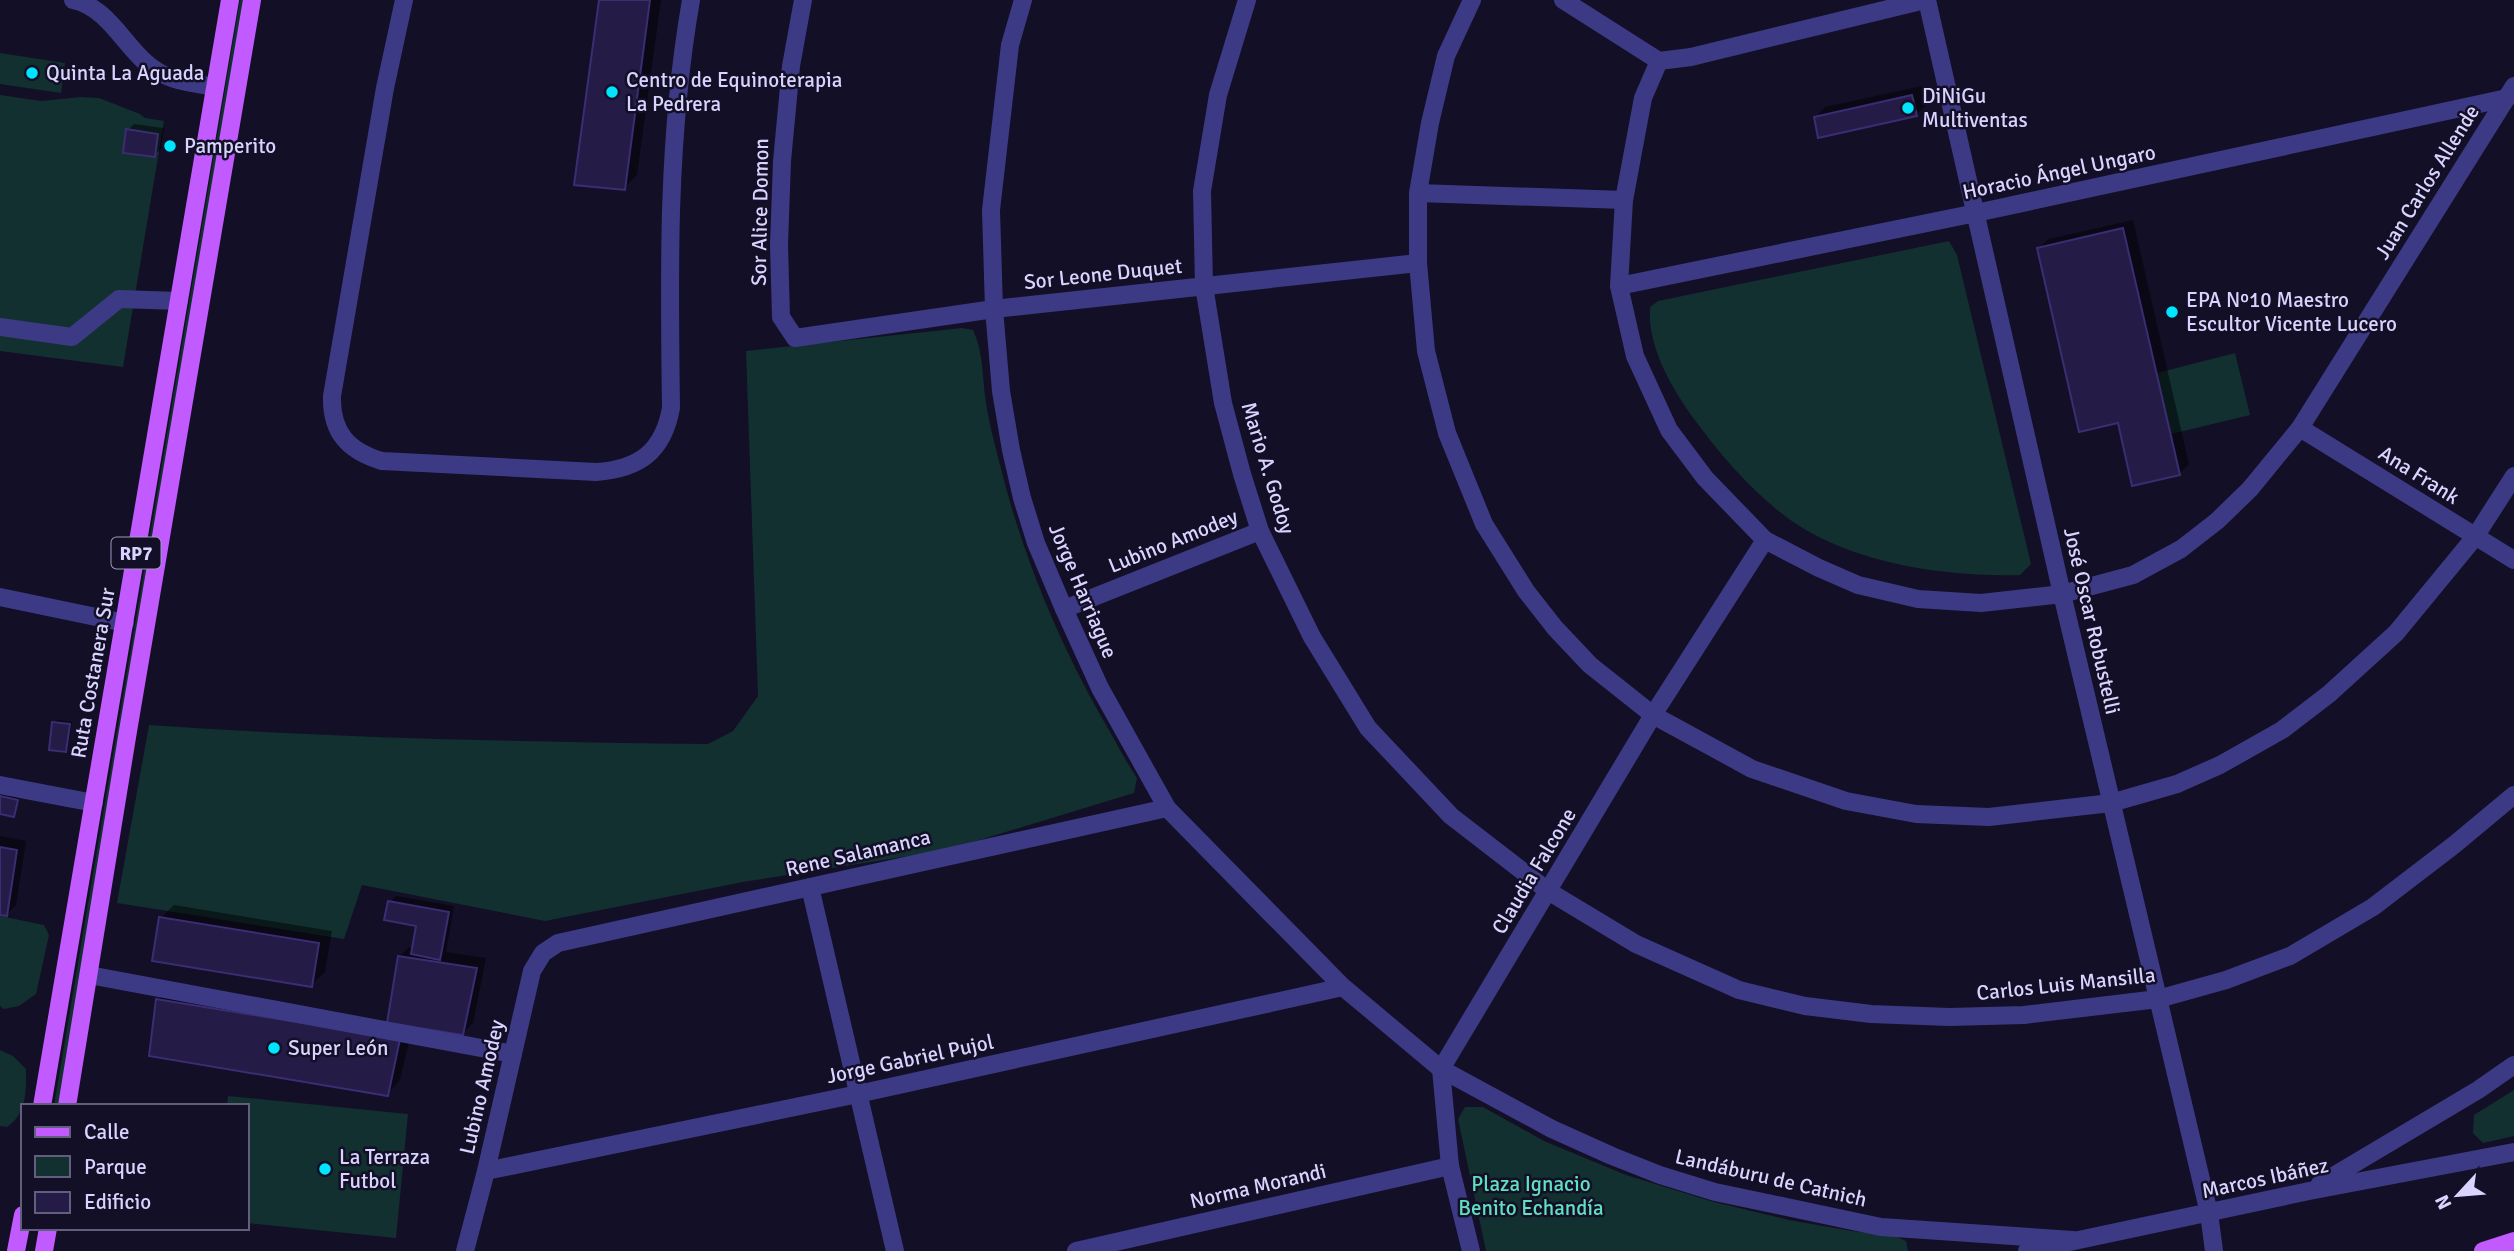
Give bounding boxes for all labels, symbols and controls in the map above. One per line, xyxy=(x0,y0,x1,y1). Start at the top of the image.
place label: Quinta La Aguada xyxy=(46,60,204,86)
marker: Quinta La Aguada xyxy=(24,65,40,81)
place label: Centro de Equinoterapia La Pedrera xyxy=(626,67,842,117)
place label: DiNiGu Multiventas xyxy=(1922,83,2028,133)
marker: Centro de Equinoterapia La Pedrera xyxy=(604,84,620,100)
marker: DiNiGu Multiventas xyxy=(1900,100,1916,116)
street label: Juan Carlos Allende xyxy=(2369,100,2485,264)
place label: Pamperito xyxy=(184,133,276,159)
marker: Pamperito xyxy=(162,138,178,154)
street label: Sor Alice Domon xyxy=(746,138,774,286)
street label: Horacio Ángel Ungaro xyxy=(1960,139,2158,205)
street label: Sor Leone Duquet xyxy=(1023,253,1183,295)
place label: EPA Nº10 Maestro Escultor Vicente Lucero xyxy=(2186,287,2397,337)
marker: EPA Nº10 Maestro Escultor Vicente Lucero xyxy=(2164,304,2180,320)
street label: Mario A. Godoy xyxy=(1236,399,1300,537)
street label: Ana Frank xyxy=(2374,440,2465,510)
street label: Lubino Amodey xyxy=(1104,503,1242,579)
street label: Jorge Harriague xyxy=(1043,520,1123,662)
street label: José Oscar Robustelli xyxy=(2058,525,2126,717)
road number: RP7 xyxy=(111,538,160,568)
street label: Ruta Costanera Sur xyxy=(65,585,121,760)
street label: Claudia Falcone xyxy=(1486,803,1582,939)
street label: Rene Salamanca xyxy=(783,824,933,882)
street label: Carlos Luis Mansilla xyxy=(1975,962,2157,1006)
street label: Lubino Amodey xyxy=(454,1017,510,1157)
street label: Jorge Gabriel Pujol xyxy=(824,1029,996,1089)
place label: Super León xyxy=(288,1035,388,1061)
marker: Super León xyxy=(266,1040,282,1056)
legend xyxy=(21,1104,248,1230)
text: Calle xyxy=(84,1119,130,1145)
street label: Landáburu de Catnich xyxy=(1673,1143,1869,1213)
place label: La Terraza Futbol xyxy=(339,1144,430,1194)
street label: Marcos Ibáñez xyxy=(2199,1152,2331,1204)
text: Parque xyxy=(84,1154,147,1180)
street label: Norma Morandi xyxy=(1187,1158,1329,1214)
north arrow xyxy=(2423,1160,2493,1230)
marker: La Terraza Futbol xyxy=(317,1161,333,1177)
park label: Plaza Ignacio Benito Echandía xyxy=(1458,1171,1604,1221)
text: Edificio xyxy=(84,1189,151,1215)
text: N xyxy=(2430,1191,2457,1213)

